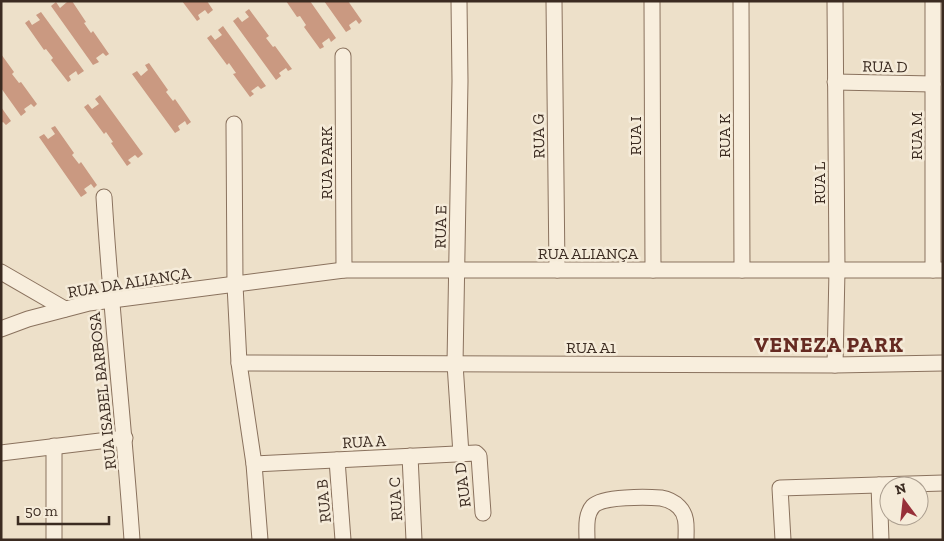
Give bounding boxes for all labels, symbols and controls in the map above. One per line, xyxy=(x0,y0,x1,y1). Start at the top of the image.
street label: RUA D xyxy=(862,57,908,76)
street label: RUA M xyxy=(907,112,926,160)
street label: RUA G xyxy=(529,113,548,159)
street label: RUA K xyxy=(715,113,734,158)
street label: RUA I xyxy=(626,116,645,156)
street label: RUA PARK xyxy=(317,126,336,199)
street label: RUA L xyxy=(810,161,829,204)
street label: RUA E xyxy=(431,205,450,249)
street label: RUA ALIANÇA xyxy=(538,244,639,263)
street label: RUA DA ALIANÇA xyxy=(66,263,193,302)
street label: RUA ISABEL BARBOSA xyxy=(85,311,120,471)
district label: VENEZA PARK xyxy=(754,332,904,357)
street label: RUA A1 xyxy=(566,338,616,357)
street label: RUA A xyxy=(342,431,387,452)
street label: RUA D xyxy=(450,461,475,509)
street label: RUA C xyxy=(385,476,406,522)
north arrow xyxy=(879,476,929,526)
street label: RUA B xyxy=(312,478,335,523)
text: N xyxy=(893,479,908,499)
scale bar xyxy=(18,494,109,526)
text: 50 m xyxy=(25,502,58,520)

